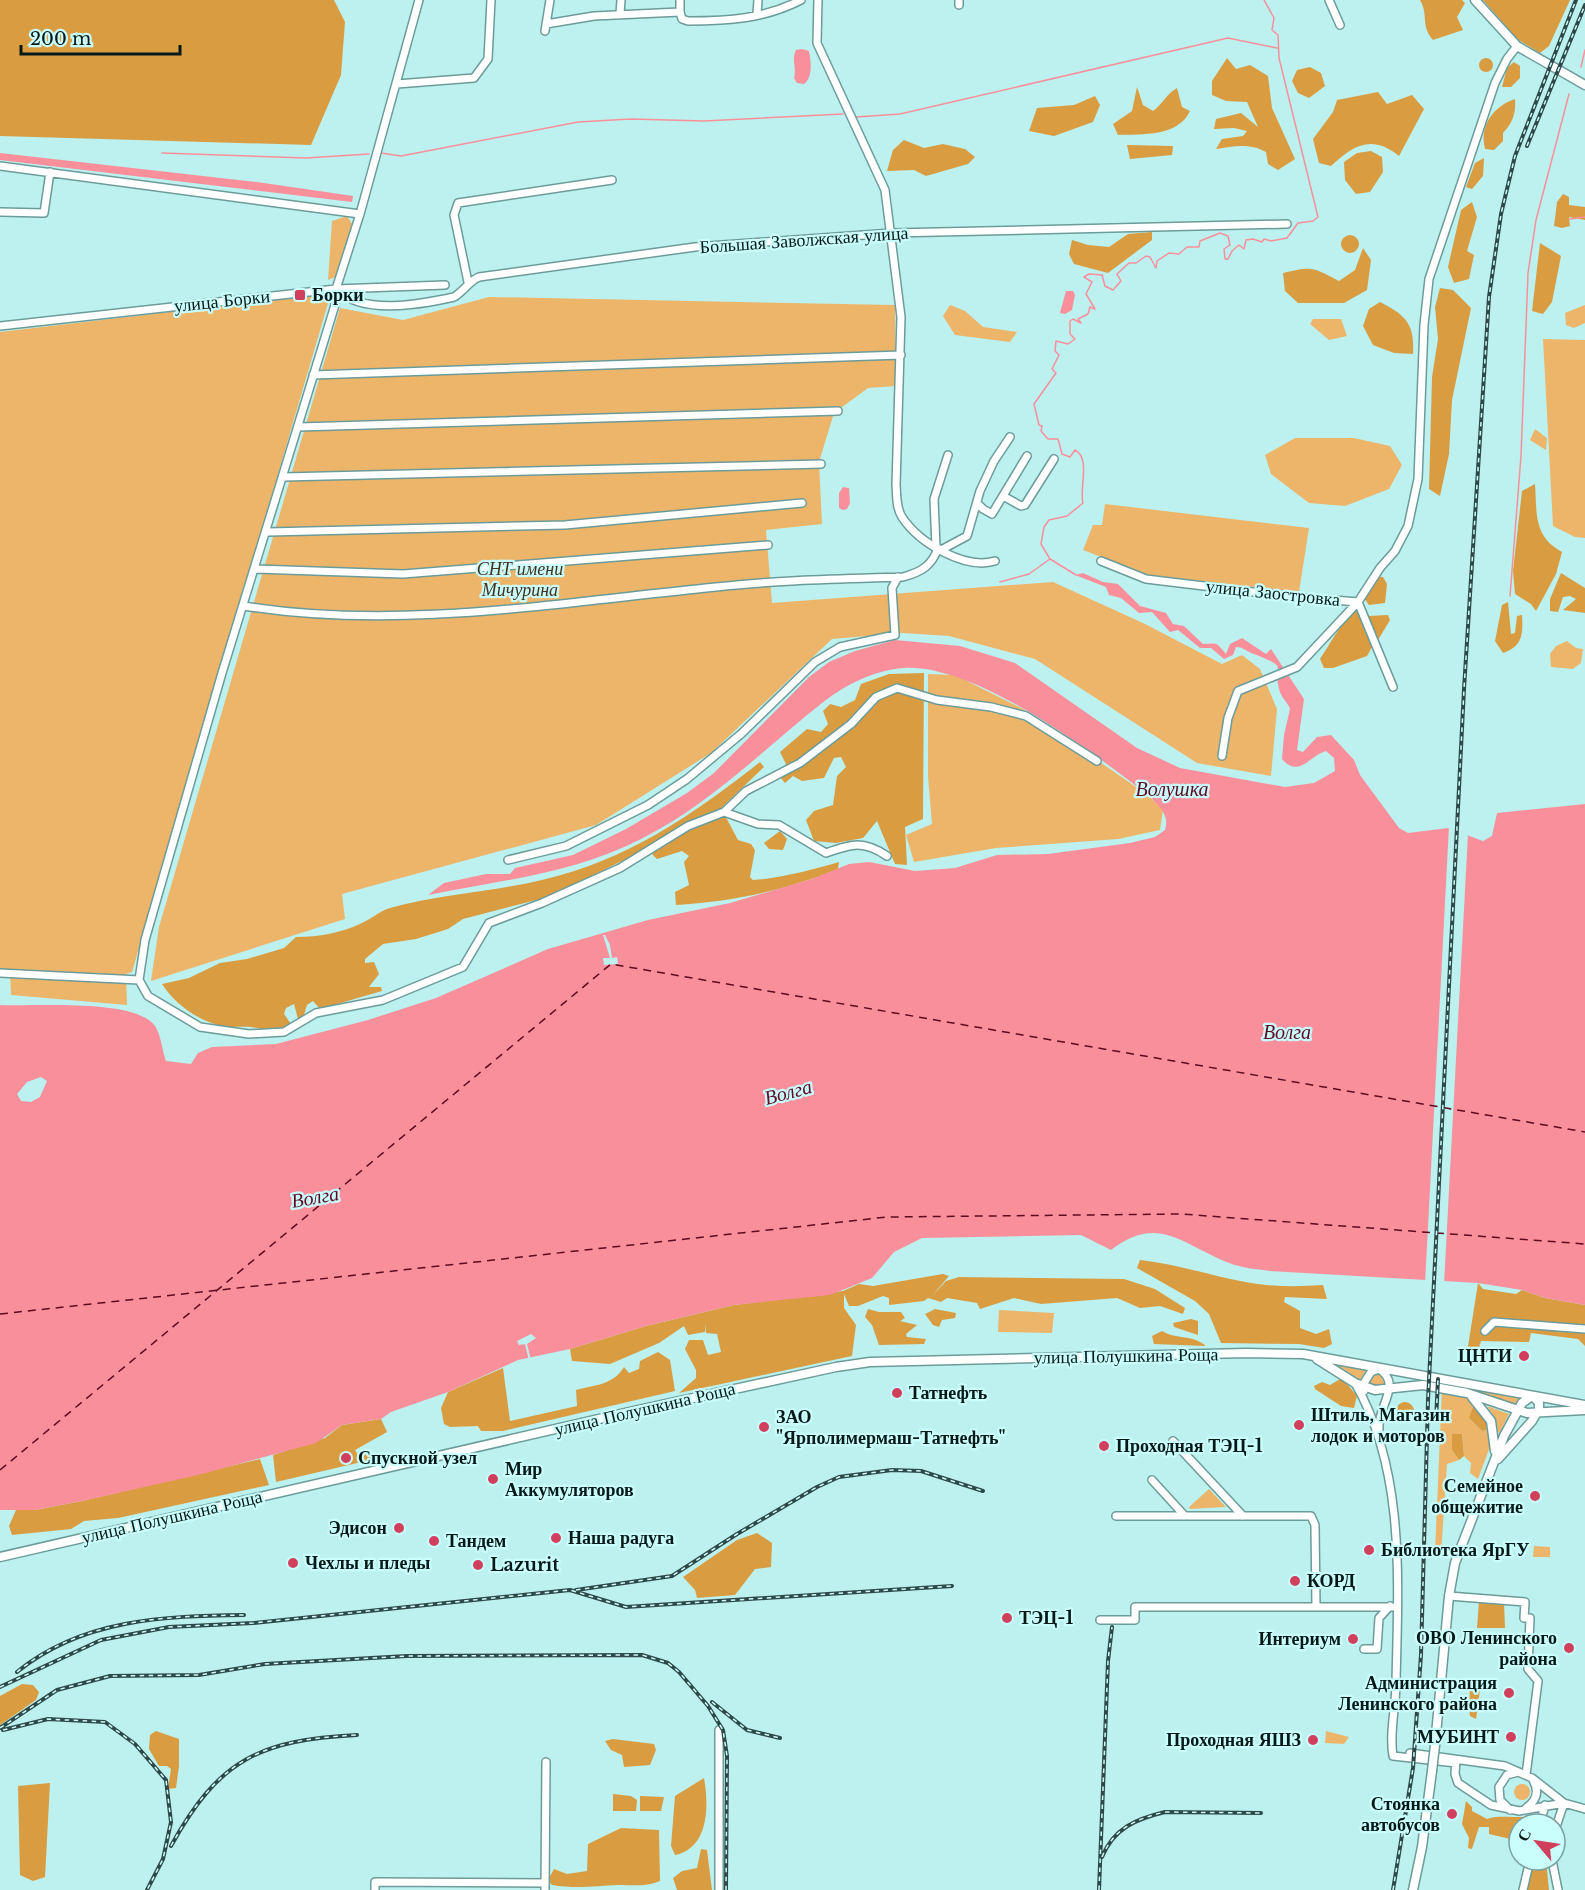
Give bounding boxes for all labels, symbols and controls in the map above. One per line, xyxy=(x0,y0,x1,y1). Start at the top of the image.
scale bar xyxy=(21,18,180,56)
text: 200 m xyxy=(30,28,91,50)
street label: Большая Заволжская улица xyxy=(699,222,909,258)
place label: Борки xyxy=(312,284,364,306)
street label: улица Борки xyxy=(173,285,271,317)
marker: Борки xyxy=(293,288,307,302)
park label: СНТ имени Мичурина xyxy=(477,558,563,601)
street label: улица Заостровка xyxy=(1205,575,1341,611)
water label: Волушка xyxy=(1135,777,1209,801)
water label: Волга xyxy=(1263,1020,1311,1044)
water label: Волга xyxy=(762,1074,814,1110)
water label: Волга xyxy=(289,1181,341,1213)
street label: улица Полушкина Роща xyxy=(1033,1343,1219,1369)
place label: ЦНТИ xyxy=(1458,1345,1512,1367)
marker: ЦНТИ xyxy=(1517,1349,1531,1363)
street label: улица Полушкина Роща xyxy=(552,1377,738,1441)
place label: Татнефть xyxy=(909,1382,988,1404)
marker: Татнефть xyxy=(890,1386,904,1400)
place label: Штиль, Магазин лодок и моторов xyxy=(1311,1404,1450,1447)
place label: ЗАО "Ярполимермаш-Татнефть" xyxy=(776,1406,1006,1449)
marker: Штиль, Магазин лодок и моторов xyxy=(1292,1418,1306,1432)
marker: ЗАО "Ярполимермаш-Татнефть" xyxy=(757,1420,771,1434)
place label: Проходная ТЭЦ-1 xyxy=(1116,1435,1263,1457)
marker: Проходная ТЭЦ-1 xyxy=(1097,1439,1111,1453)
place label: Спускной узел xyxy=(358,1447,477,1469)
marker: Спускной узел xyxy=(339,1451,353,1465)
place label: Мир Аккумуляторов xyxy=(505,1458,634,1501)
marker: Мир Аккумуляторов xyxy=(486,1472,500,1486)
place label: Семейное общежитие xyxy=(1431,1475,1523,1518)
street label: улица Полушкина Роща xyxy=(79,1485,265,1549)
marker: Семейное общежитие xyxy=(1528,1489,1542,1503)
place label: Эдисон xyxy=(328,1517,387,1539)
marker: Эдисон xyxy=(392,1521,406,1535)
place label: Наша радуга xyxy=(568,1527,674,1549)
place label: Тандем xyxy=(446,1530,506,1552)
marker: Наша радуга xyxy=(549,1531,563,1545)
marker: Тандем xyxy=(427,1534,441,1548)
place label: Библиотека ЯрГУ xyxy=(1381,1539,1529,1561)
marker: Библиотека ЯрГУ xyxy=(1362,1543,1376,1557)
place label: Чехлы и пледы xyxy=(305,1552,430,1574)
place label: Lazurit xyxy=(490,1554,559,1576)
marker: Чехлы и пледы xyxy=(286,1556,300,1570)
marker: Lazurit xyxy=(471,1558,485,1572)
place label: КОРД xyxy=(1307,1570,1356,1592)
marker: КОРД xyxy=(1288,1574,1302,1588)
place label: ТЭЦ-1 xyxy=(1019,1607,1073,1629)
marker: ТЭЦ-1 xyxy=(1000,1611,1014,1625)
place label: ОВО Ленинского района xyxy=(1416,1627,1557,1670)
place label: Интериум xyxy=(1258,1628,1341,1650)
marker: Интериум xyxy=(1346,1632,1360,1646)
marker: ОВО Ленинского района xyxy=(1562,1641,1576,1655)
place label: Администрация Ленинского района xyxy=(1338,1672,1497,1715)
marker: Администрация Ленинского района xyxy=(1502,1686,1516,1700)
place label: МУБИНТ xyxy=(1417,1726,1499,1748)
place label: Проходная ЯШЗ xyxy=(1166,1729,1301,1751)
marker: МУБИНТ xyxy=(1504,1730,1518,1744)
marker: Проходная ЯШЗ xyxy=(1306,1733,1320,1747)
place label: Стоянка автобусов xyxy=(1361,1793,1440,1836)
marker: Стоянка автобусов xyxy=(1445,1807,1459,1821)
north arrow xyxy=(1507,1812,1567,1872)
text: С xyxy=(1512,1825,1535,1845)

